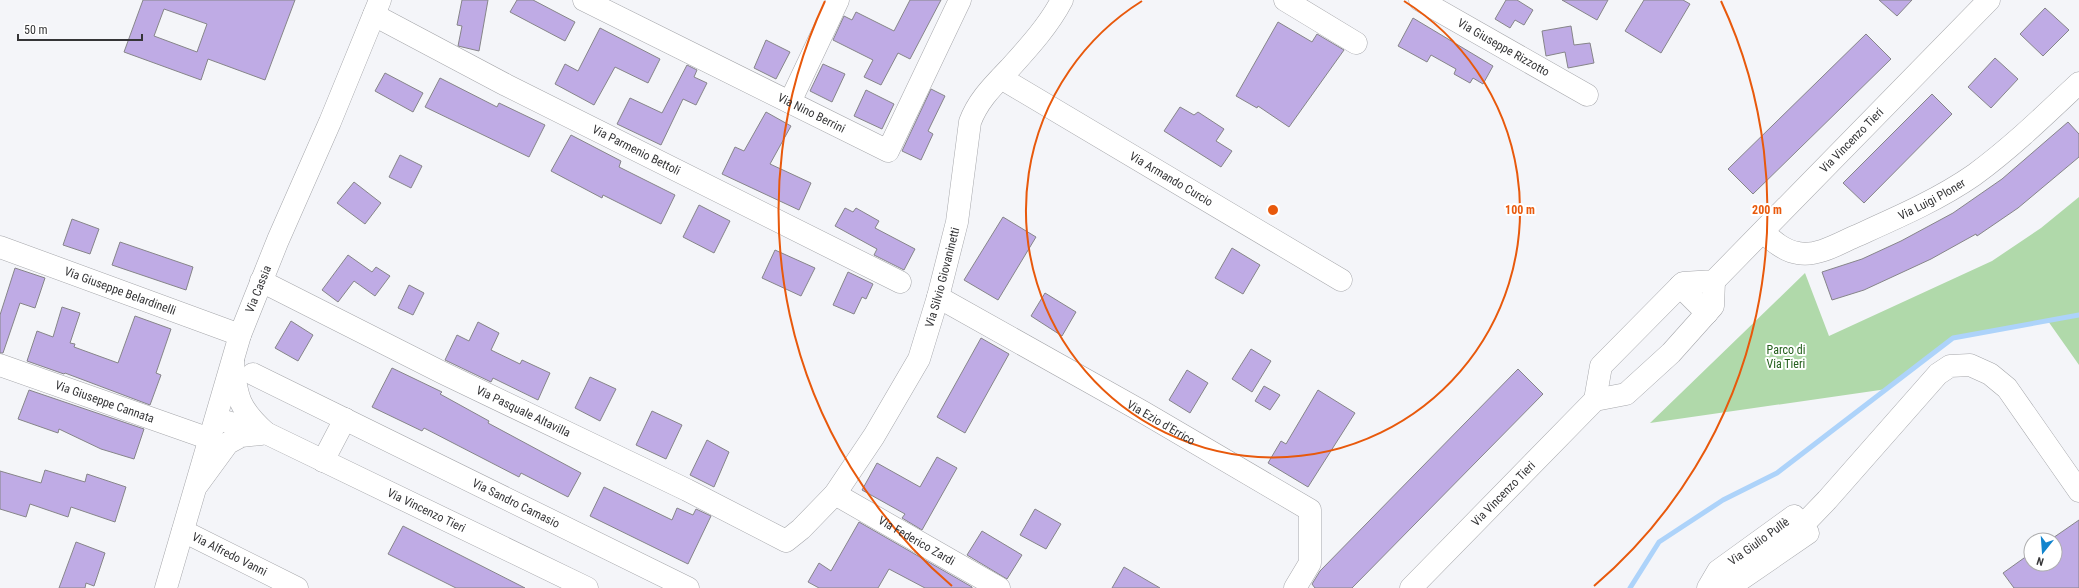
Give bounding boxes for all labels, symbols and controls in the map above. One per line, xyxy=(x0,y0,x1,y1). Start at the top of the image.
scale bar xyxy=(18,16,142,42)
street label: Via Giuseppe Rizzotto xyxy=(1455,16,1552,79)
text: 50 m xyxy=(24,23,48,37)
street label: Via Nino Berrini xyxy=(775,90,848,136)
street label: Via Vincenzo Tieri xyxy=(1817,105,1886,176)
street label: Via Parmenio Bettoli xyxy=(590,122,683,178)
street label: Via Armando Curcio xyxy=(1127,149,1215,209)
street label: Via Luigi Ploner xyxy=(1896,175,1968,223)
centre of rings xyxy=(1266,203,1280,217)
text: 100 m xyxy=(1505,203,1535,217)
text: 200 m xyxy=(1752,203,1782,217)
street label: Via Silvio Giovaninetti xyxy=(922,226,962,329)
street label: Via Cassia xyxy=(243,263,274,315)
street label: Via Giuseppe Belardinelli xyxy=(62,264,178,318)
park label: Parco di Via Tieri xyxy=(1767,343,1805,371)
street label: Via Giuseppe Cannata xyxy=(53,378,156,426)
street label: Via Pasquale Altavilla xyxy=(474,383,573,440)
street label: Via Ezio d'Errico xyxy=(1124,397,1198,448)
street label: Via Vincenzo Tieri xyxy=(1469,458,1538,529)
street label: Via Sandro Camasio xyxy=(470,476,562,531)
street label: Via Vincenzo Tieri xyxy=(385,486,468,535)
street label: Via Federico Zardi xyxy=(876,513,957,568)
street label: Via Giulio Pullè xyxy=(1726,515,1792,568)
street label: Via Alfredo Vanni xyxy=(190,530,269,579)
north arrow xyxy=(2023,532,2063,572)
text: N xyxy=(2035,554,2045,568)

